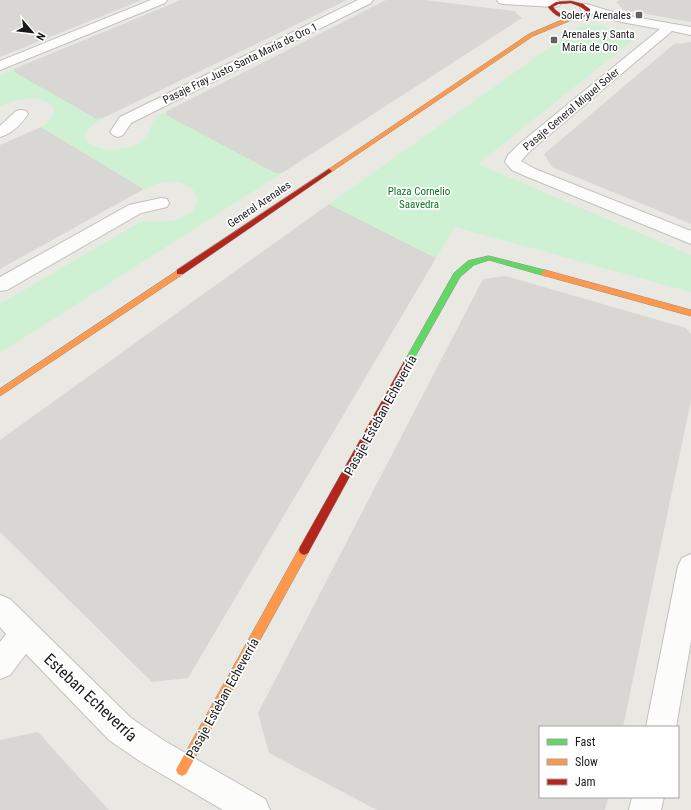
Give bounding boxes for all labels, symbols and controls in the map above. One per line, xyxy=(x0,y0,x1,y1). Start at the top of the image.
place label: Soler y Arenales xyxy=(561,9,631,22)
marker: Soler y Arenales xyxy=(634,10,644,20)
north arrow xyxy=(12,12,52,52)
street label: Pasaje Fray Justo Santa María de Oro 1 xyxy=(161,20,320,107)
place label: Arenales y Santa María de Oro xyxy=(562,28,635,54)
text: N xyxy=(33,30,48,43)
marker: Arenales y Santa María de Oro xyxy=(549,35,559,45)
street label: Pasaje General Miguel Soler xyxy=(521,65,622,153)
street label: General Arenales xyxy=(225,178,293,230)
park label: Plaza Cornelio Saavedra xyxy=(388,185,451,211)
street label: Pasaje Esteban Echeverría xyxy=(341,352,420,478)
street label: Pasaje Esteban Echeverría xyxy=(183,635,262,761)
street label: Esteban Echeverría xyxy=(40,649,141,745)
legend xyxy=(539,726,679,798)
text: Fast xyxy=(575,735,596,749)
text: Slow xyxy=(575,755,598,769)
text: Jam xyxy=(575,775,596,789)

